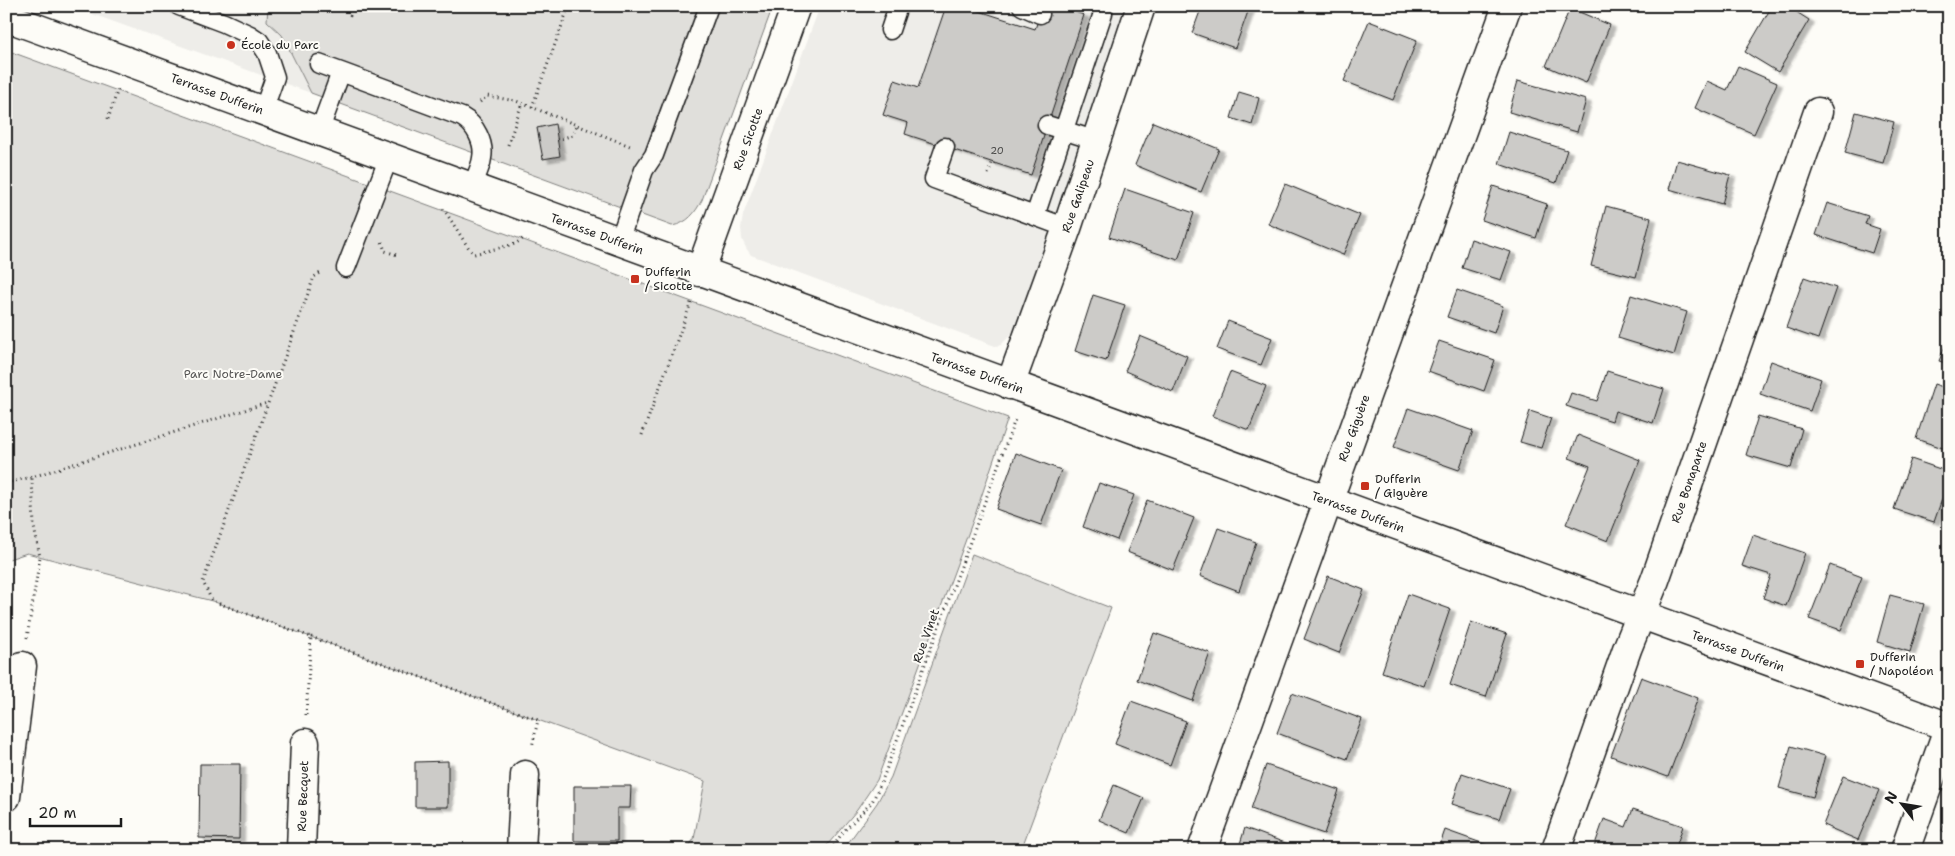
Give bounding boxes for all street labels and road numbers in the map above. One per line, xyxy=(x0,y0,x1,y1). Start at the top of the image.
street label: Terrasse Dufferin xyxy=(168,70,266,118)
street label: Rue Sicotte xyxy=(729,105,767,172)
street label: Rue Galipeau xyxy=(1058,157,1098,235)
street label: Terrasse Dufferin xyxy=(548,210,646,258)
street label: Terrasse Dufferin xyxy=(928,349,1026,397)
street label: Rue Giguère xyxy=(1334,392,1374,464)
street label: Rue Bonaparte xyxy=(1667,439,1711,525)
street label: Terrasse Dufferin xyxy=(1309,488,1407,536)
street label: Rue Vinet xyxy=(909,607,943,665)
street label: Terrasse Dufferin xyxy=(1689,627,1787,675)
street label: Rue Becquet xyxy=(294,760,312,832)

